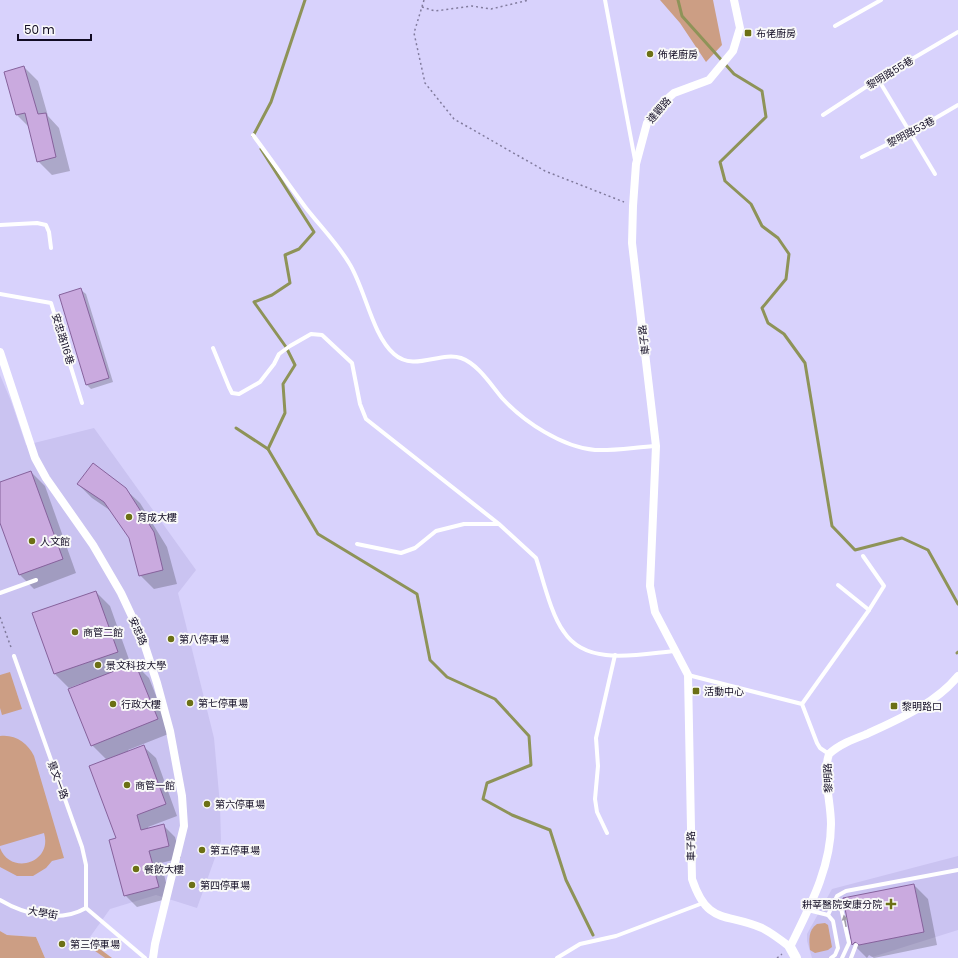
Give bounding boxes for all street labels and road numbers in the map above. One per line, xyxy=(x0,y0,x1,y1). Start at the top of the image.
street label: 黎明路55巷 xyxy=(864,53,916,93)
street label: 達觀路 xyxy=(644,94,674,126)
street label: 黎明路53巷 xyxy=(884,113,938,151)
street label: 安忠路116巷 xyxy=(48,312,78,366)
street label: 車子路 xyxy=(635,324,653,356)
street label: 安忠路 xyxy=(125,614,151,648)
street label: 景文一路 xyxy=(44,759,72,801)
street label: 黎明路 xyxy=(820,763,836,793)
street label: 車子路 xyxy=(683,831,699,861)
street label: 大學街 xyxy=(27,903,59,923)

